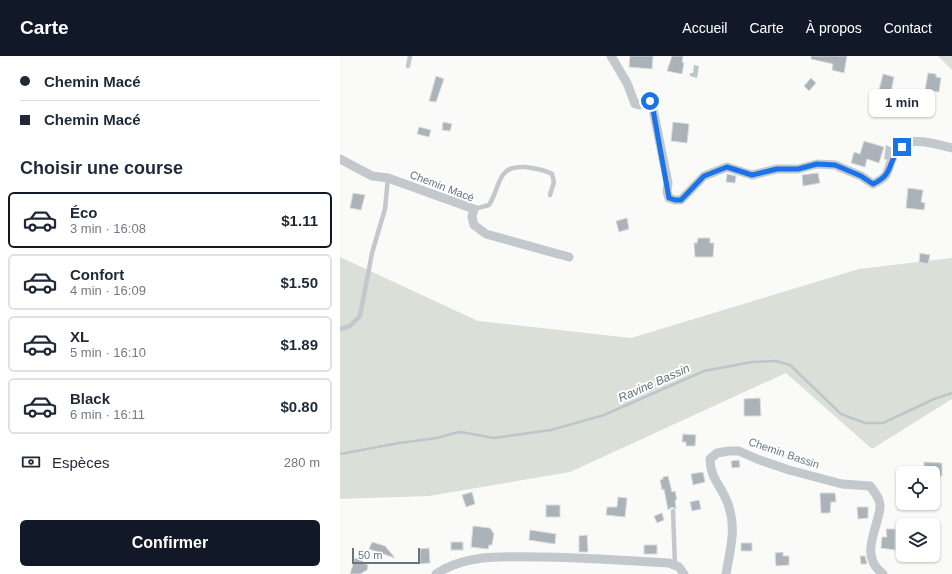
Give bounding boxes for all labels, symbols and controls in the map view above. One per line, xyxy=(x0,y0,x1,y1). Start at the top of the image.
text: Carte xyxy=(20,17,69,38)
text: Accueil xyxy=(682,20,727,36)
text: Carte xyxy=(749,20,784,36)
text: À propos xyxy=(806,20,862,36)
text: Contact xyxy=(884,20,932,36)
text: Chemin Macé xyxy=(44,73,141,90)
callout: 1 min xyxy=(869,89,935,117)
route start xyxy=(641,92,659,110)
text: 1 min xyxy=(885,95,919,110)
text: Chemin Macé xyxy=(44,111,141,128)
route end xyxy=(893,138,911,156)
text: Choisir une course xyxy=(20,158,183,178)
street label: Chemin Macé xyxy=(408,168,476,204)
icon: car xyxy=(22,202,58,238)
text: Éco xyxy=(70,204,98,221)
text: $1.11 xyxy=(281,212,318,229)
text: 3 min · 16:08 xyxy=(70,221,146,236)
icon: car xyxy=(22,264,58,300)
text: Confort xyxy=(70,266,124,283)
text: $1.50 xyxy=(280,274,318,291)
text: 4 min · 16:09 xyxy=(70,283,146,298)
icon: car xyxy=(22,326,58,362)
text: XL xyxy=(70,328,89,345)
text: $1.89 xyxy=(280,336,318,353)
text: 5 min · 16:10 xyxy=(70,345,146,360)
water label: Ravine Bassin xyxy=(616,361,692,405)
icon: car xyxy=(22,388,58,424)
text: Black xyxy=(70,390,110,407)
text: $0.80 xyxy=(280,398,318,415)
text: 6 min · 16:11 xyxy=(70,407,145,422)
street label: Chemin Bassin xyxy=(747,435,821,471)
icon: cash xyxy=(20,451,42,473)
text: Espèces xyxy=(52,454,110,471)
text: 280 m xyxy=(284,455,320,470)
map controls xyxy=(896,466,940,562)
button: locate xyxy=(896,466,940,510)
button: layers xyxy=(896,518,940,562)
button: Confirmer xyxy=(20,520,320,566)
scale bar xyxy=(352,546,420,565)
text: 50 m xyxy=(358,549,382,561)

